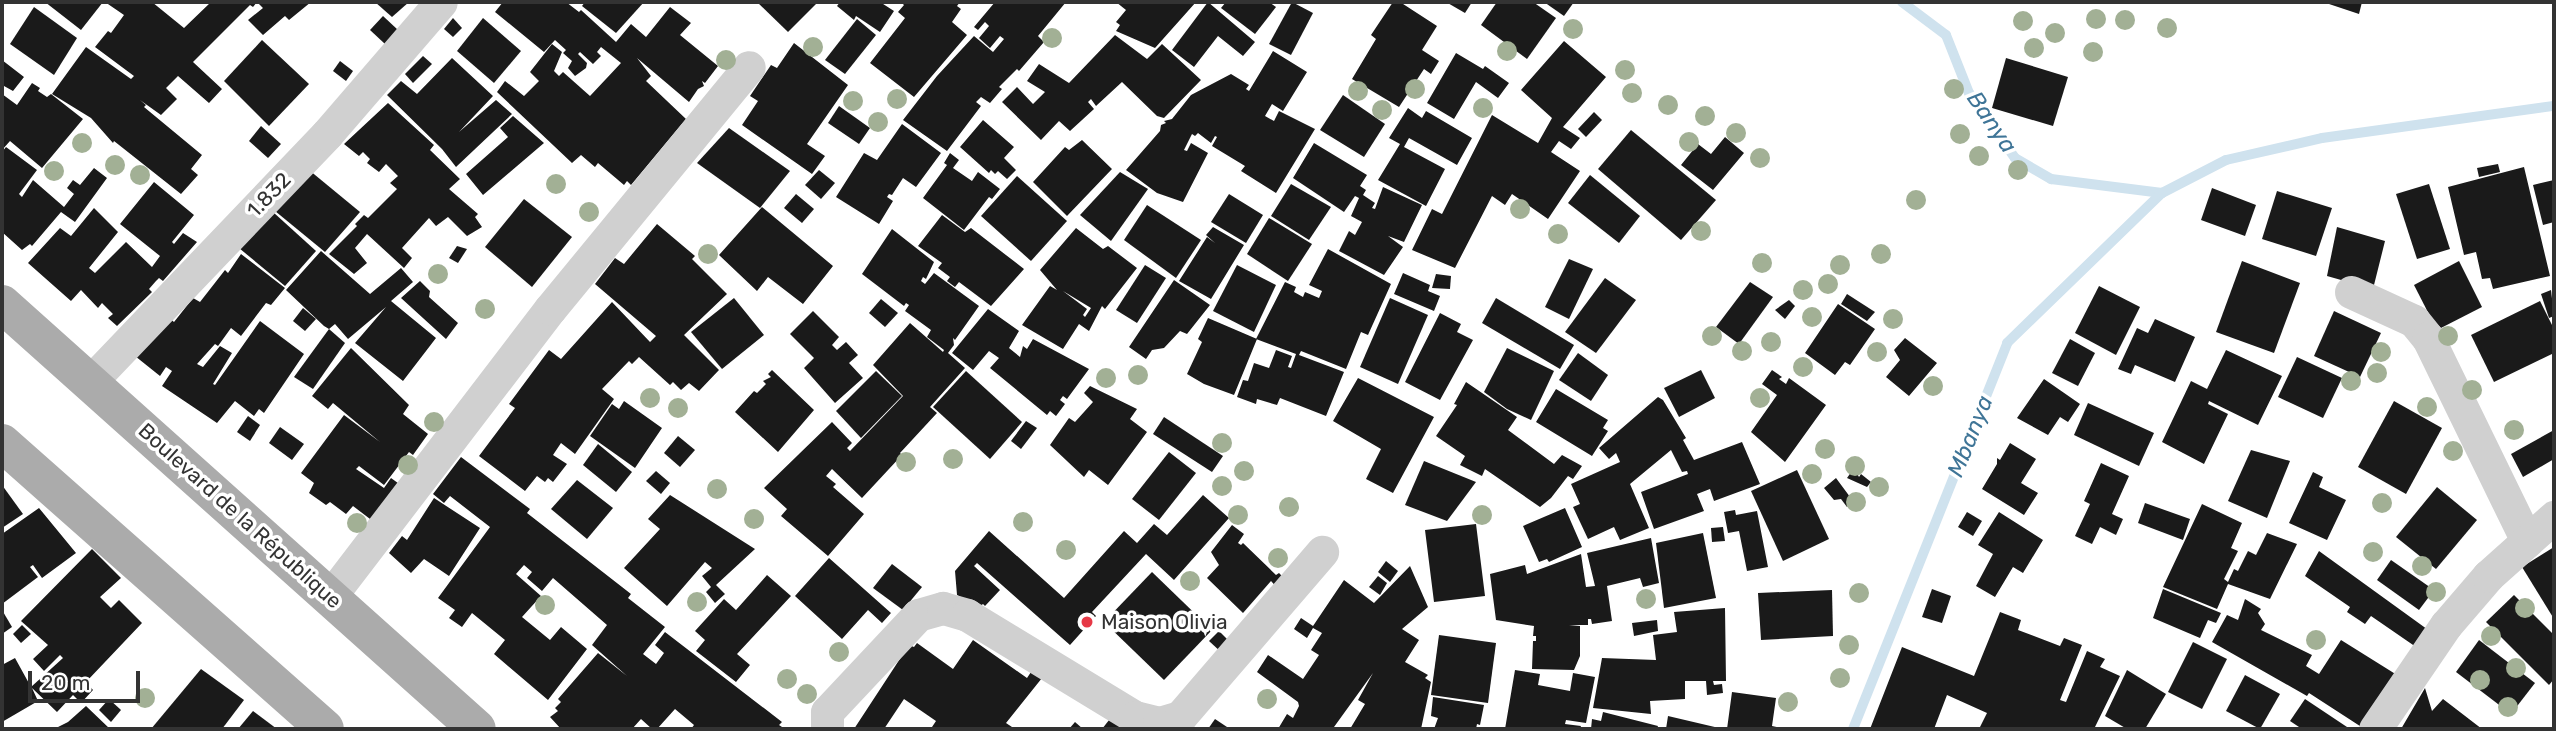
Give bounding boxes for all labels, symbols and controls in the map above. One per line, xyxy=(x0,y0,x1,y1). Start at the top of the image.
water label: Banya xyxy=(1961,86,2023,158)
street label: 1.832 xyxy=(242,167,296,223)
water label: Mbanya xyxy=(1941,391,1999,481)
street label: Boulevard de la République xyxy=(133,418,347,614)
place label: Maison Olivia xyxy=(1101,609,1228,635)
marker: Maison Olivia xyxy=(1079,614,1095,630)
scale bar xyxy=(32,658,144,702)
text: 20 m xyxy=(41,670,90,695)

